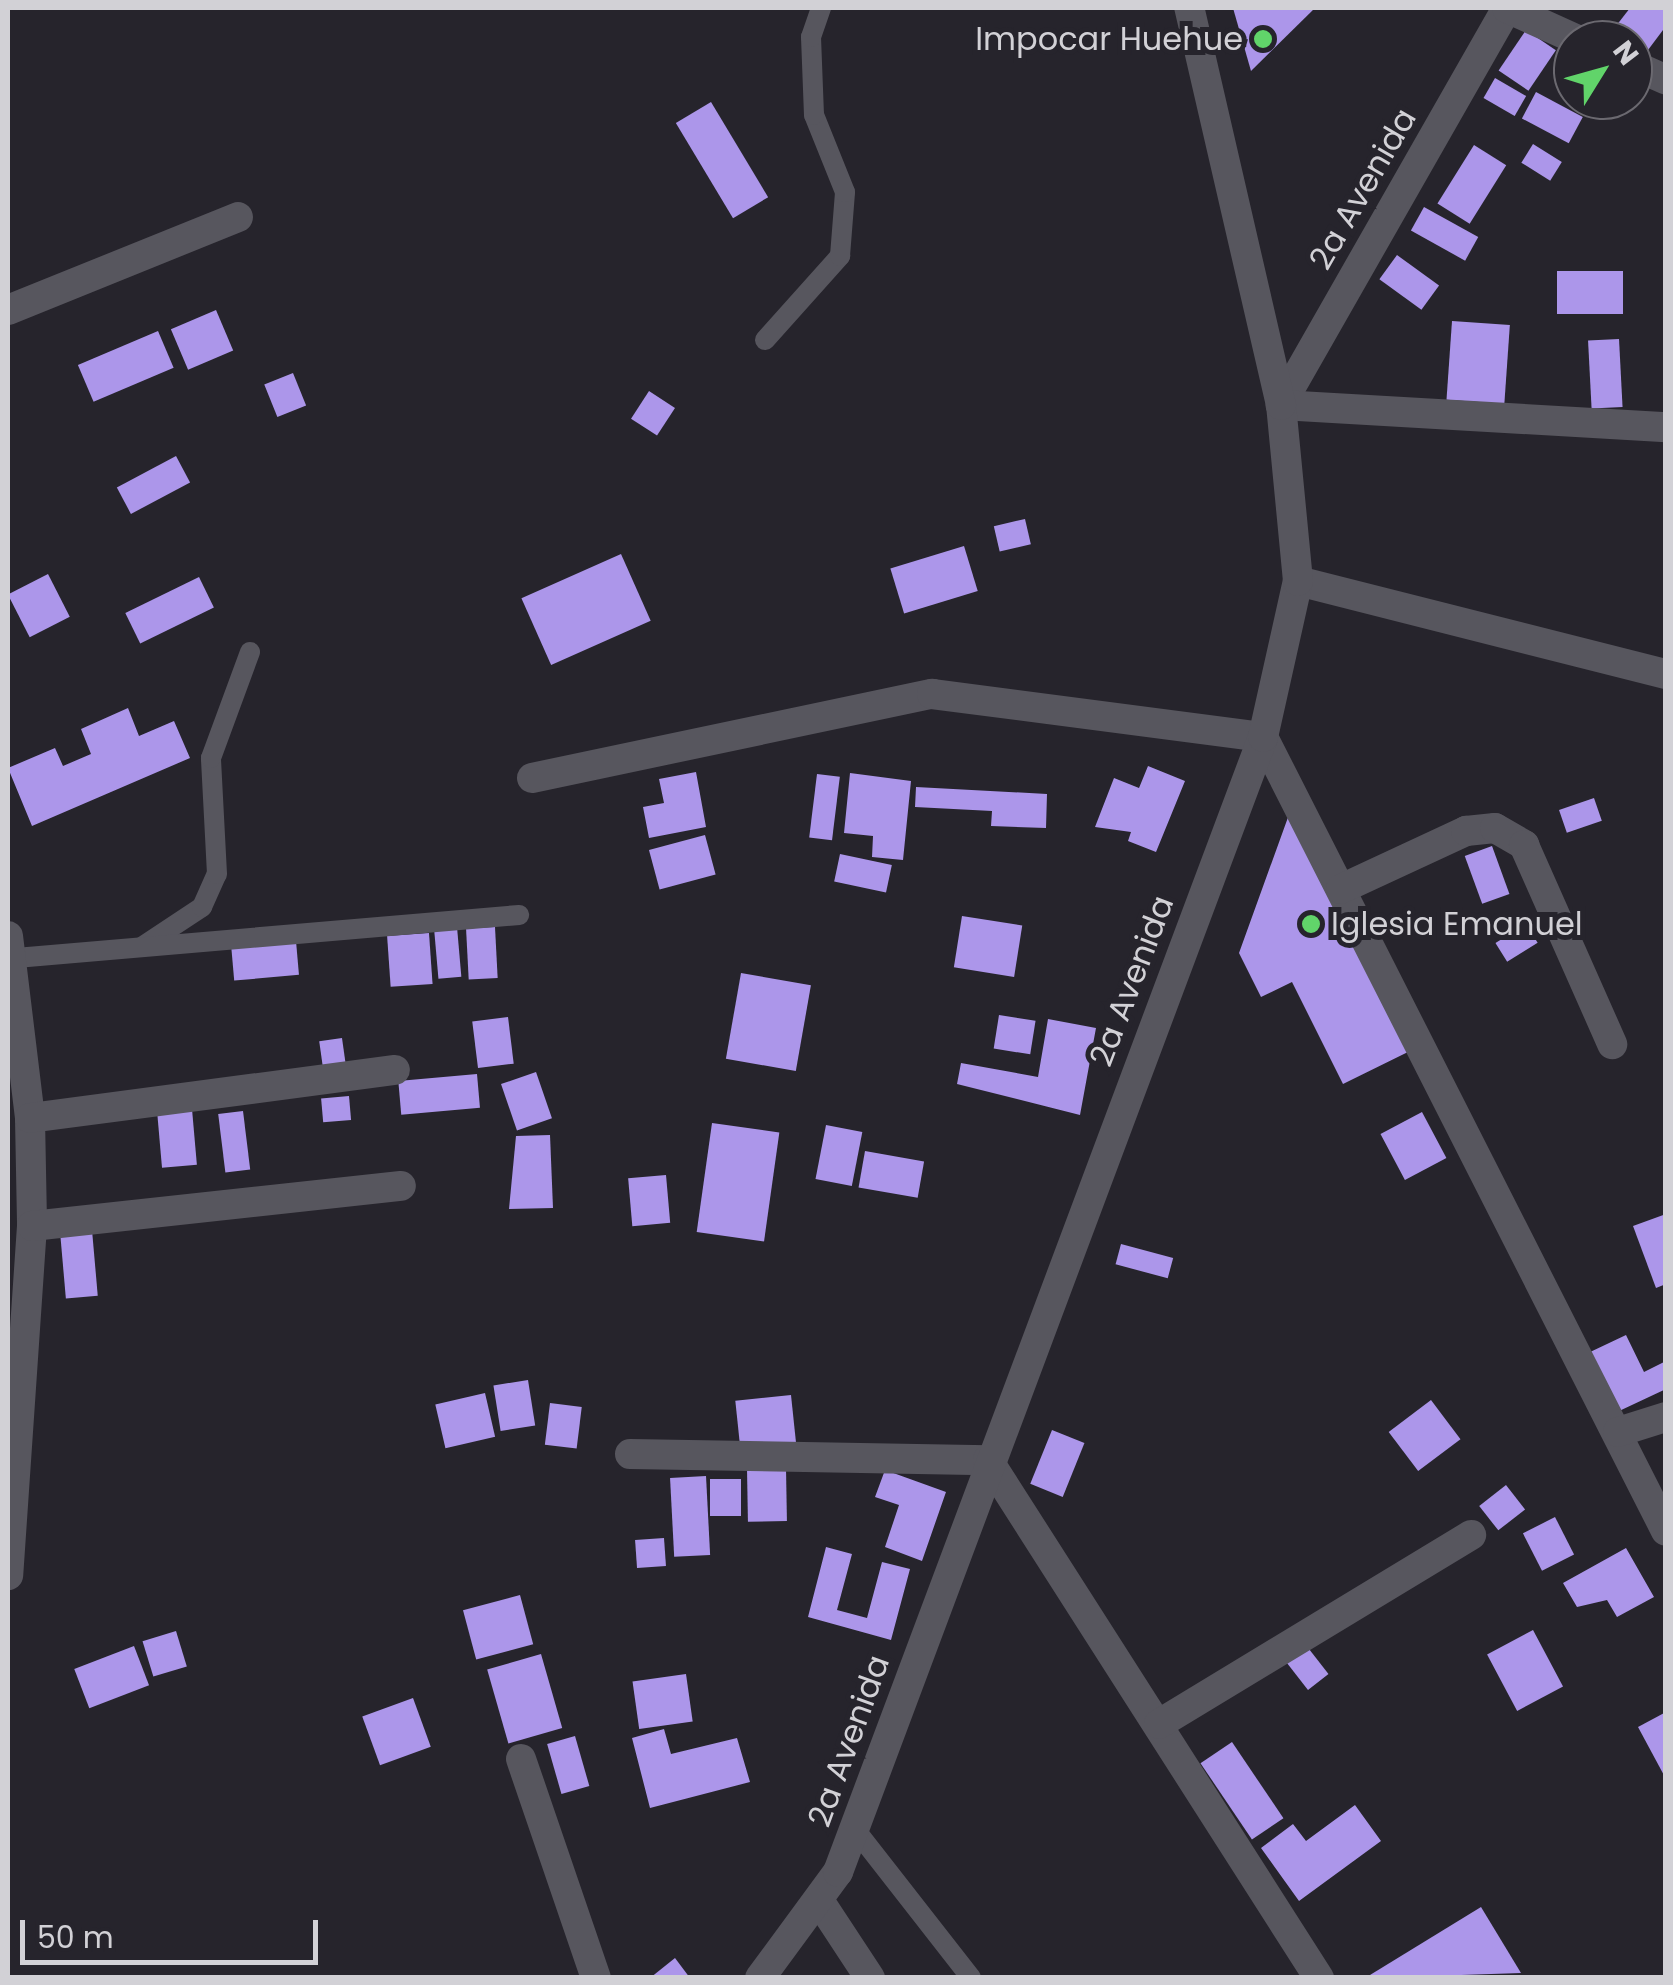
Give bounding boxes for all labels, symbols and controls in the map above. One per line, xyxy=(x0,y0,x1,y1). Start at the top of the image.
place label: Impocar Huehue xyxy=(975,20,1243,58)
north arrow xyxy=(1553,20,1653,120)
marker: Impocar Huehue xyxy=(1252,28,1274,50)
text: N xyxy=(1604,33,1648,73)
street label: 2a Avenida xyxy=(1301,102,1425,276)
street label: 2a Avenida xyxy=(1082,890,1182,1072)
place label: Iglesia Emanuel xyxy=(1331,905,1583,943)
marker: Iglesia Emanuel xyxy=(1300,913,1322,935)
street label: 2a Avenida xyxy=(800,1650,898,1832)
scale bar xyxy=(25,1900,322,1962)
text: 50 m xyxy=(37,1916,114,1959)

